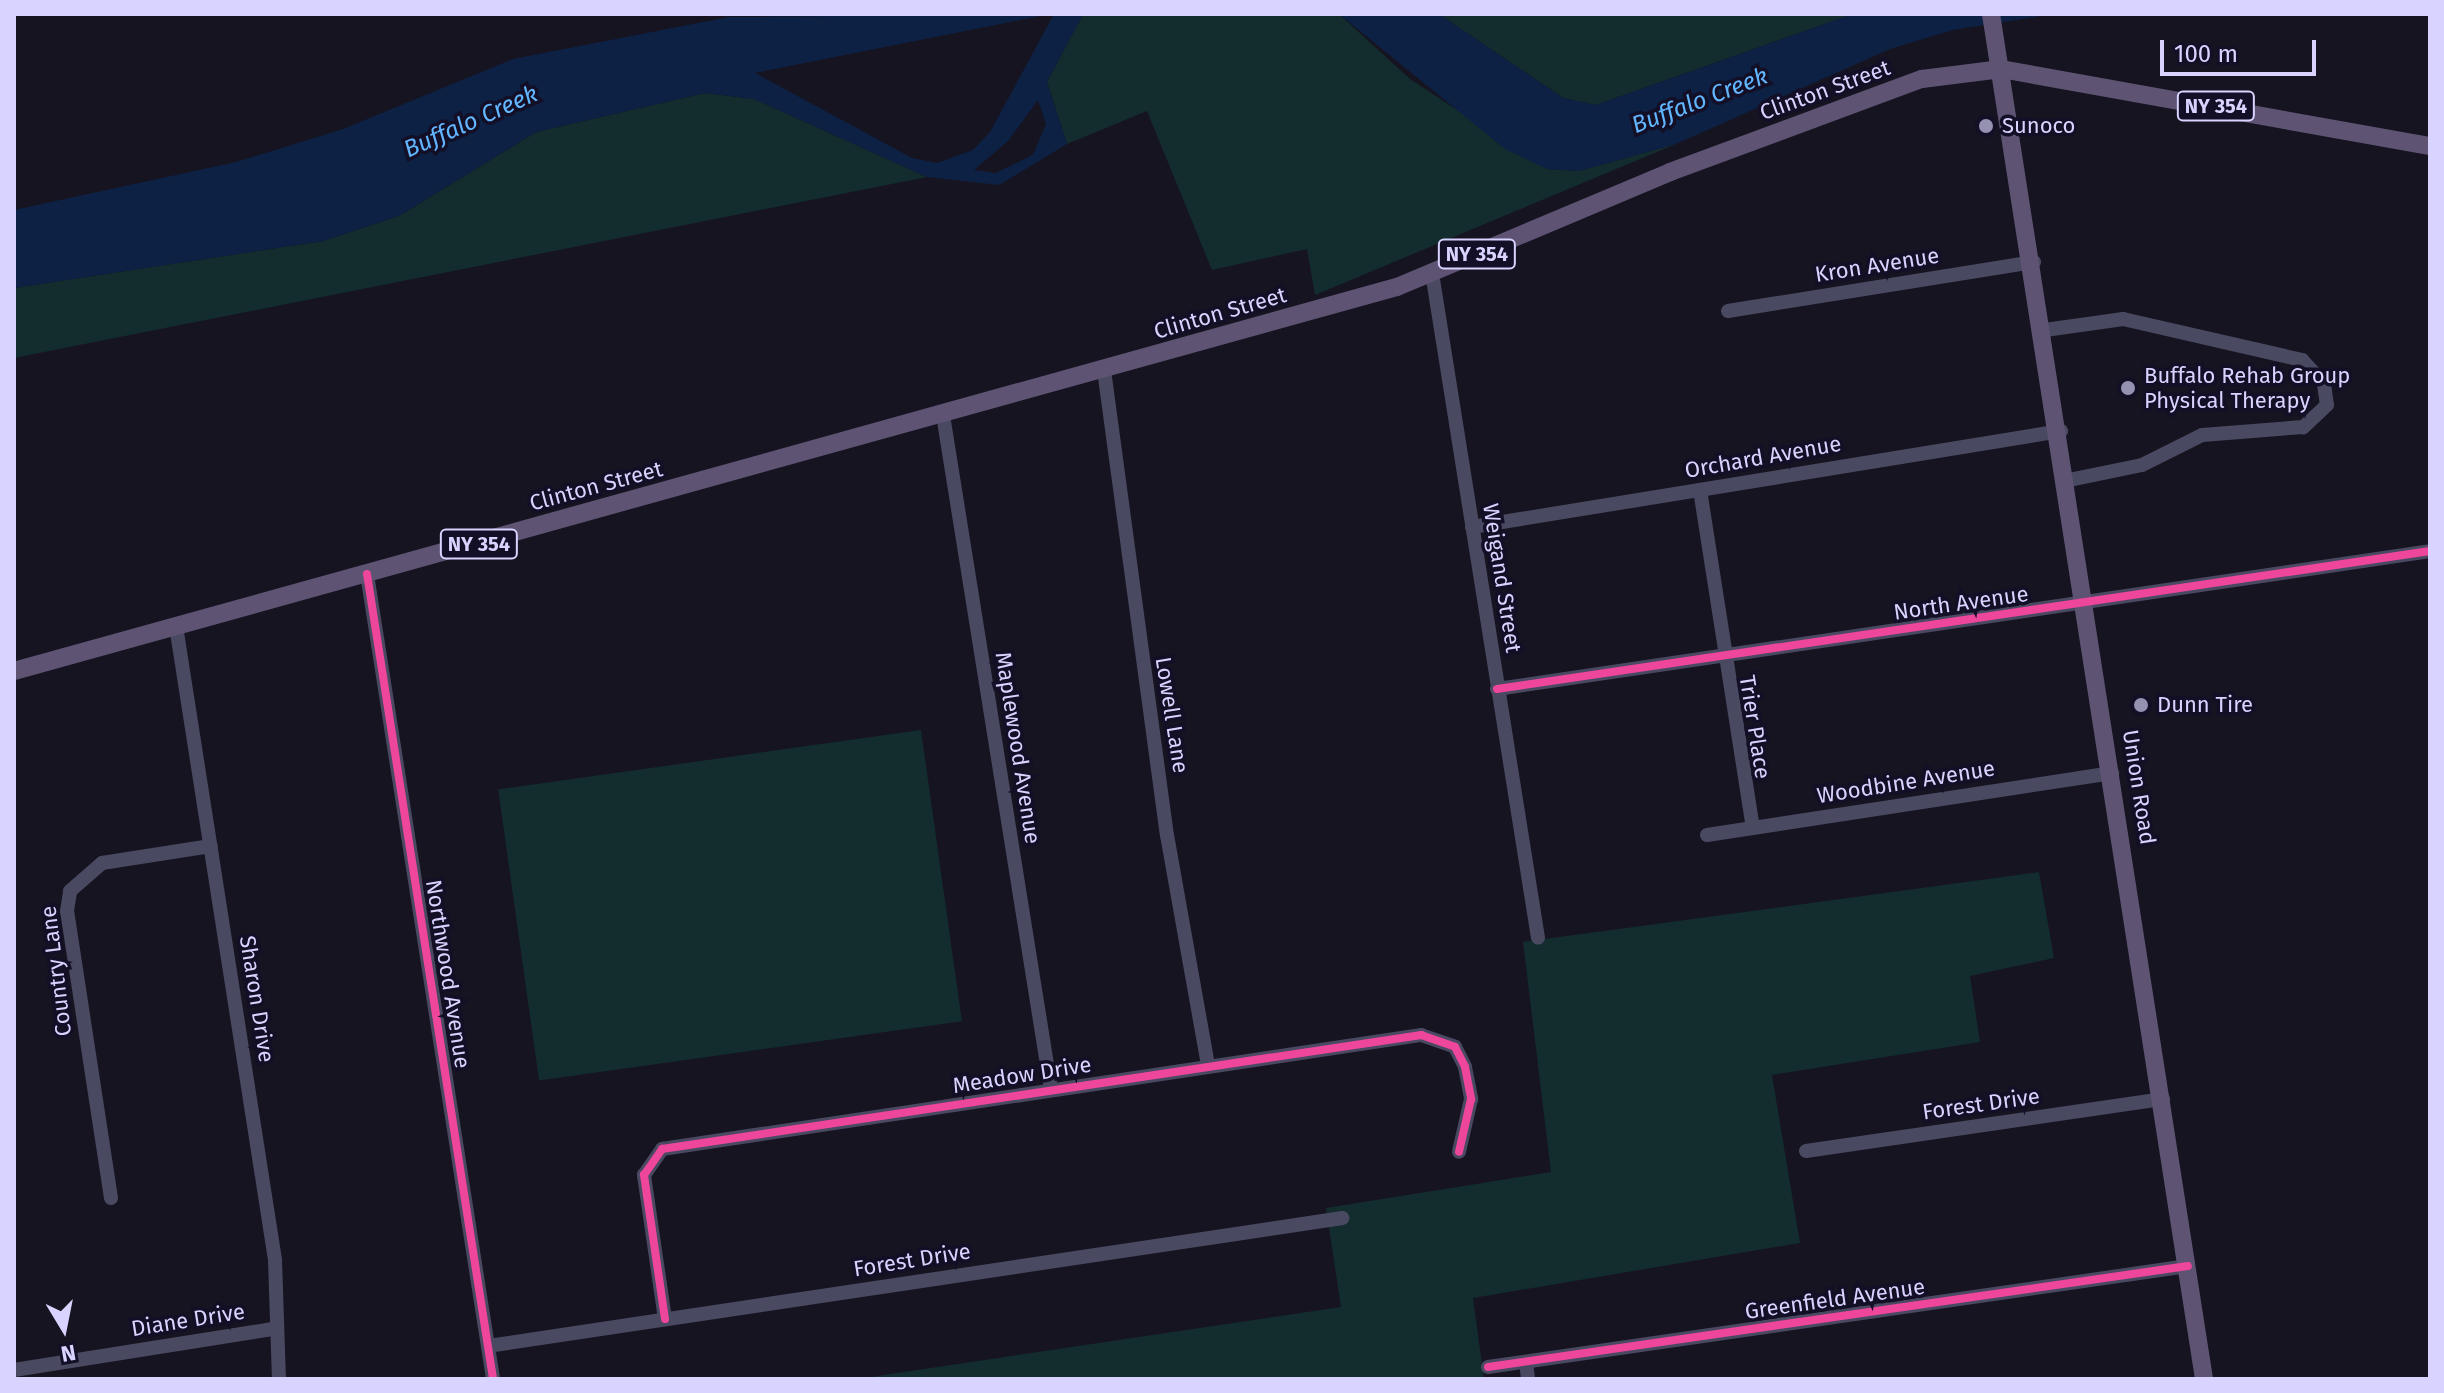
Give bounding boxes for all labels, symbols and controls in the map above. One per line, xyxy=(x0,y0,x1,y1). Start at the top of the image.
scale bar xyxy=(2164,24,2320,74)
text: 100 m xyxy=(2174,40,2238,68)
street label: Clinton Street xyxy=(1756,54,1894,126)
water label: Buffalo Creek xyxy=(1628,62,1772,140)
water label: Buffalo Creek xyxy=(400,80,542,164)
road number: NY 354 xyxy=(2176,90,2256,122)
place label: Sunoco xyxy=(2002,113,2075,139)
marker: Sunoco xyxy=(1977,117,1995,135)
road number: NY 354 xyxy=(1437,238,1517,270)
street label: Kron Avenue xyxy=(1813,242,1941,288)
street label: Clinton Street xyxy=(1151,281,1289,345)
place label: Buffalo Rehab Group Physical Therapy xyxy=(2144,362,2350,414)
marker: Buffalo Rehab Group Physical Therapy xyxy=(2119,379,2137,397)
street label: Orchard Avenue xyxy=(1683,430,1843,484)
street label: Clinton Street xyxy=(527,456,665,516)
street label: Weigand Street xyxy=(1477,502,1527,654)
road number: NY 354 xyxy=(439,528,519,560)
street label: North Avenue xyxy=(1892,580,2030,626)
street label: Maplewood Avenue xyxy=(990,650,1046,846)
street label: Lowell Lane xyxy=(1150,655,1194,775)
street label: Trier Place xyxy=(1734,673,1776,781)
place label: Dunn Tire xyxy=(2157,692,2253,718)
marker: Dunn Tire xyxy=(2132,696,2150,714)
street label: Union Road xyxy=(2117,728,2161,846)
street label: Woodbine Avenue xyxy=(1815,755,1997,809)
street label: Northwood Avenue xyxy=(420,878,476,1070)
street label: Country Lane xyxy=(35,904,77,1038)
street label: Sharon Drive xyxy=(234,934,280,1064)
street label: Meadow Drive xyxy=(951,1051,1093,1099)
street label: Forest Drive xyxy=(1921,1083,2041,1125)
street label: Forest Drive xyxy=(851,1238,973,1282)
street label: Greenfield Avenue xyxy=(1743,1273,1927,1325)
north arrow xyxy=(24,1289,104,1369)
street label: Diane Drive xyxy=(129,1298,247,1342)
text: N xyxy=(59,1339,78,1368)

